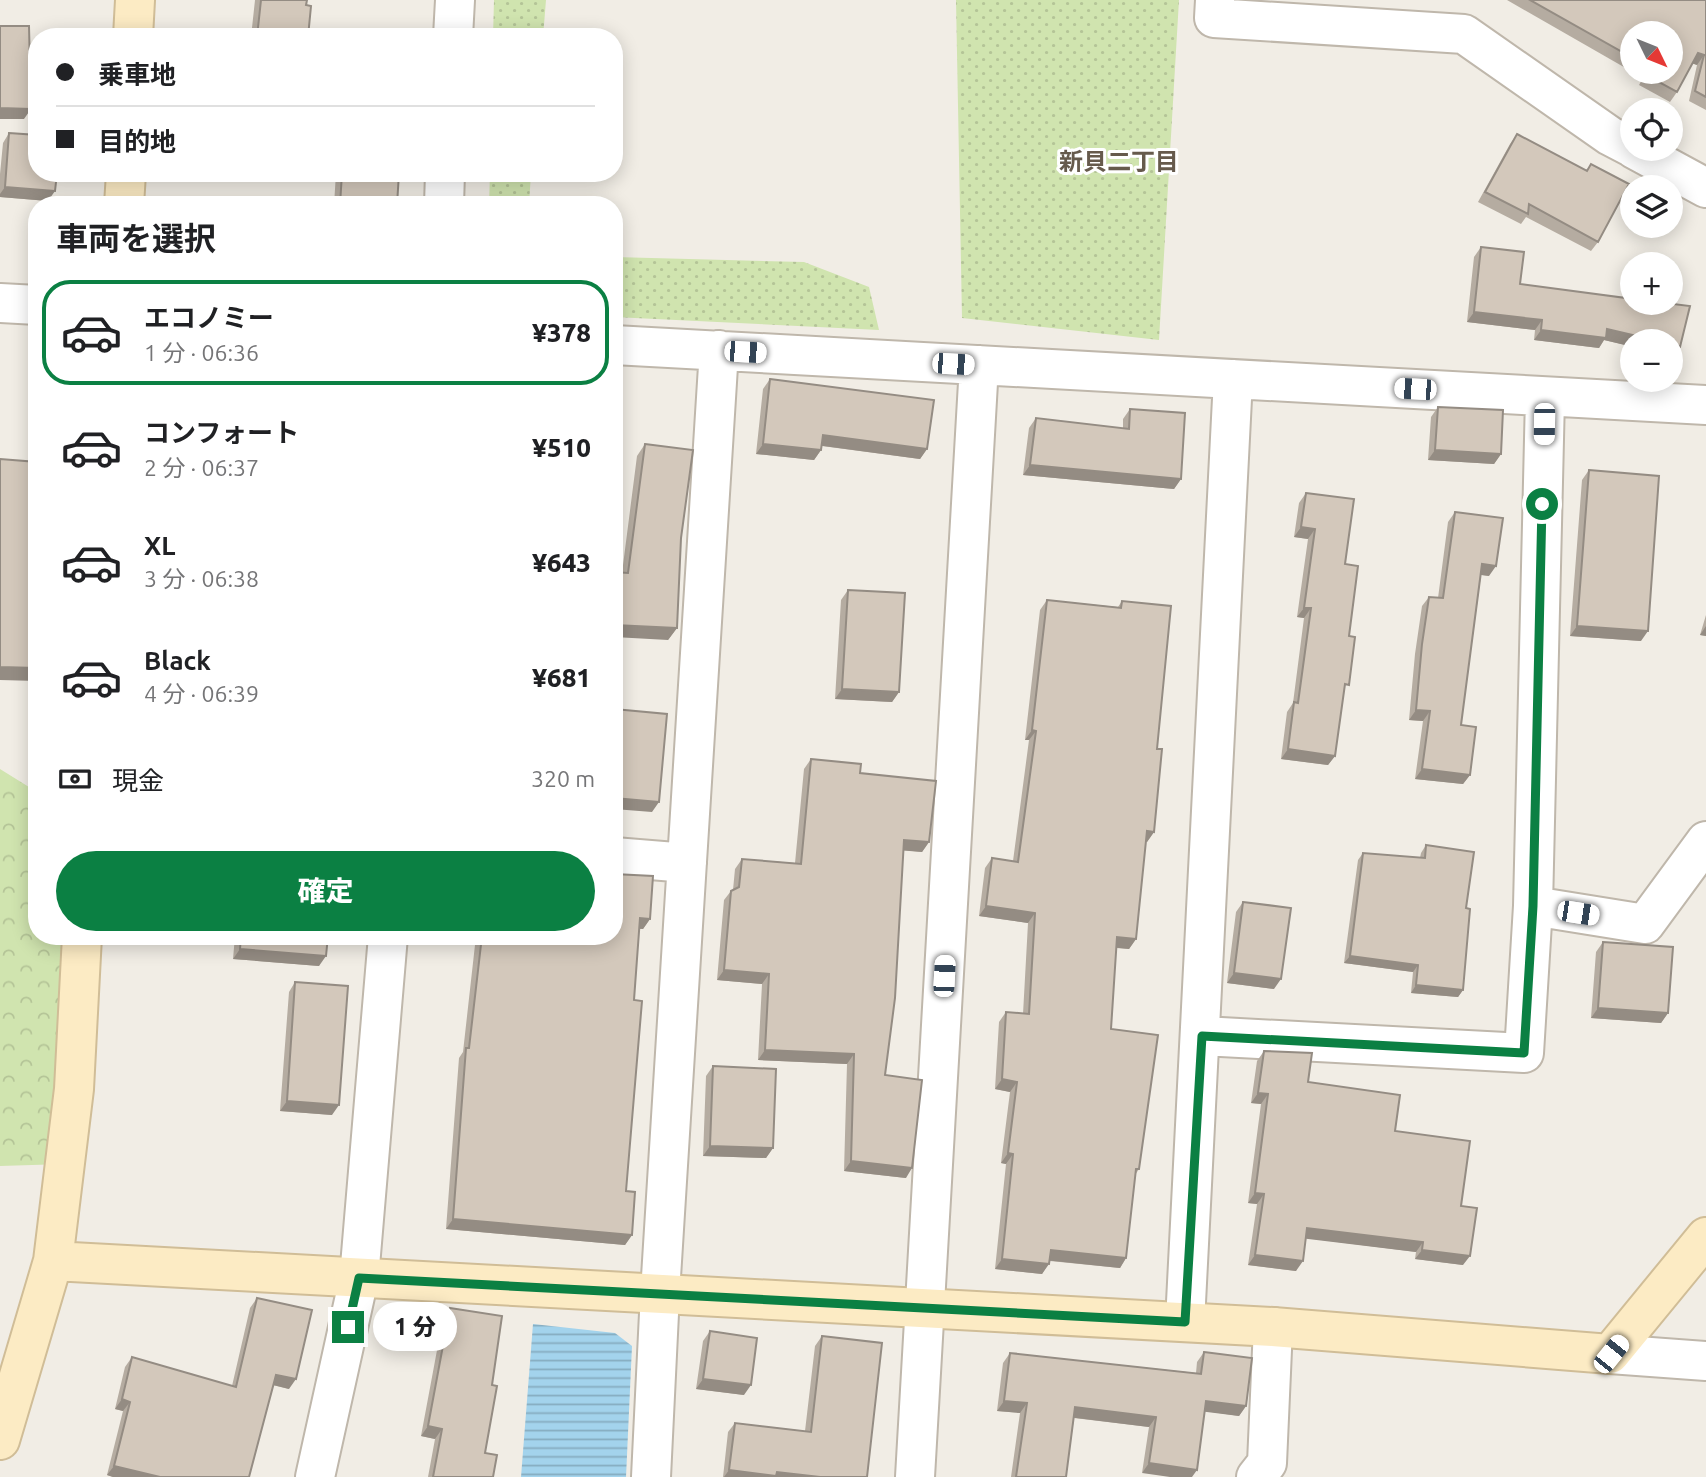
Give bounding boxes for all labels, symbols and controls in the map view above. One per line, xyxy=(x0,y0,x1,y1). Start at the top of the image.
north arrow xyxy=(1620,21,1684,84)
map controls xyxy=(1620,21,1683,392)
text: 乗車地 xyxy=(98,60,176,89)
button: locate xyxy=(1620,98,1683,161)
text: 目的地 xyxy=(98,127,176,156)
district label: 新貝二丁目 xyxy=(1059,148,1179,175)
button: layers xyxy=(1620,175,1683,238)
text: 車両を選択 xyxy=(56,220,216,256)
button: + xyxy=(1620,252,1683,315)
icon: car xyxy=(60,301,123,364)
text: エコノミー xyxy=(144,303,274,332)
text: ¥378 xyxy=(532,318,591,347)
button: − xyxy=(1620,329,1683,392)
text: 1 分 · 06:36 xyxy=(144,340,259,365)
car xyxy=(724,340,767,364)
car xyxy=(932,352,975,376)
car xyxy=(1394,377,1437,401)
car xyxy=(1534,403,1555,445)
icon: car xyxy=(60,416,123,479)
text: コンフォート xyxy=(144,418,299,447)
text: ¥510 xyxy=(532,433,591,462)
text: 2 分 · 06:37 xyxy=(144,455,259,480)
route start xyxy=(1526,488,1558,520)
icon: car xyxy=(60,531,123,594)
text: XL xyxy=(144,531,175,560)
text: ¥643 xyxy=(532,548,591,577)
text: 3 分 · 06:38 xyxy=(144,566,259,591)
icon: car xyxy=(60,646,123,709)
text: Black xyxy=(144,646,211,675)
text: ¥681 xyxy=(532,663,591,692)
text: 4 分 · 06:39 xyxy=(144,681,259,706)
icon: cash xyxy=(56,760,94,798)
text: 現金 xyxy=(112,766,164,795)
text: 320 m xyxy=(531,766,595,791)
button: 確定 xyxy=(56,851,595,931)
car xyxy=(1556,899,1601,927)
car xyxy=(933,954,956,998)
callout: 1 分 xyxy=(372,1302,457,1352)
route end xyxy=(332,1311,364,1343)
text: 1 分 xyxy=(394,1314,436,1339)
car xyxy=(1590,1331,1633,1377)

